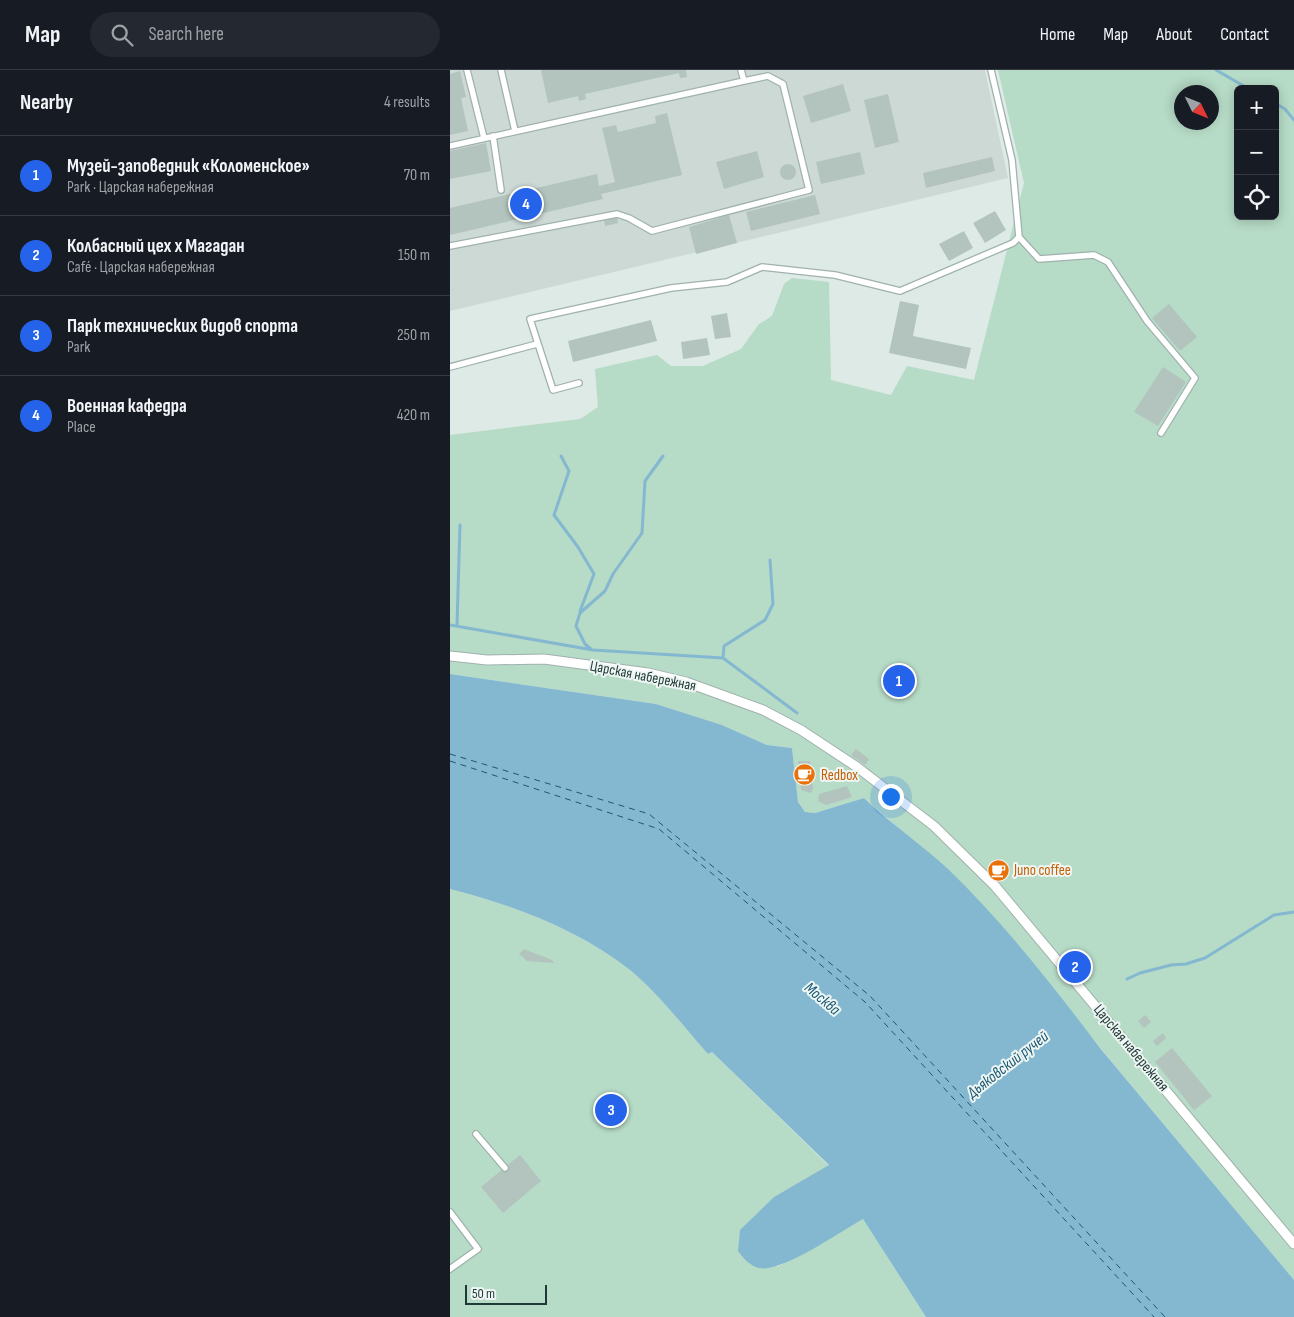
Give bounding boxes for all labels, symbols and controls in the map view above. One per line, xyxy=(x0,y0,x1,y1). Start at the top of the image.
search box xyxy=(90,12,440,57)
text: Map xyxy=(25,20,60,49)
icon: search xyxy=(108,21,136,49)
text: Search here xyxy=(148,23,224,46)
text: Home xyxy=(1040,24,1075,45)
text: Map xyxy=(1103,24,1128,45)
text: About xyxy=(1156,24,1192,45)
text: Contact xyxy=(1220,24,1269,45)
north arrow xyxy=(1174,85,1219,130)
map controls xyxy=(1234,85,1279,220)
button: + xyxy=(1234,85,1279,130)
text: Nearby xyxy=(20,90,73,115)
text: 4 results xyxy=(384,93,430,112)
button: − xyxy=(1234,130,1279,175)
text: Музей-заповедник «Коломенское» xyxy=(67,155,310,178)
text: 1 xyxy=(33,166,39,185)
text: 70 m xyxy=(404,166,430,185)
button: locate xyxy=(1234,175,1279,220)
text: Park · Царская набережная xyxy=(67,178,214,197)
pin: 4 xyxy=(510,185,542,223)
text: Колбасный цех x Магадан xyxy=(67,235,245,258)
text: 2 xyxy=(32,246,40,265)
text: 150 m xyxy=(398,246,430,265)
text: Café · Царская набережная xyxy=(67,258,215,277)
text: Парк технических видов спорта xyxy=(67,315,298,338)
text: 3 xyxy=(32,326,40,345)
text: 250 m xyxy=(397,326,430,345)
text: Park xyxy=(67,338,90,357)
text: Военная кафедра xyxy=(67,395,187,418)
text: 4 xyxy=(32,406,40,425)
text: 420 m xyxy=(397,406,430,425)
text: Place xyxy=(67,418,96,437)
street label: Царская набережная xyxy=(588,656,698,696)
pin: 1 xyxy=(883,662,915,700)
cafe icon: Redbox xyxy=(793,763,817,787)
place label: Redbox xyxy=(821,766,858,785)
your location xyxy=(878,784,904,810)
cafe icon: Juno coffee xyxy=(986,858,1010,882)
place label: Juno coffee xyxy=(1013,861,1071,880)
pin: 2 xyxy=(1059,948,1091,986)
water label: Москва xyxy=(800,979,844,1020)
street label: Царская набережная xyxy=(1089,1001,1173,1096)
water label: Дьяковский ручей xyxy=(963,1027,1053,1103)
pin: 3 xyxy=(595,1091,627,1129)
scale bar xyxy=(465,1282,548,1305)
text: 50 m xyxy=(472,1285,495,1302)

